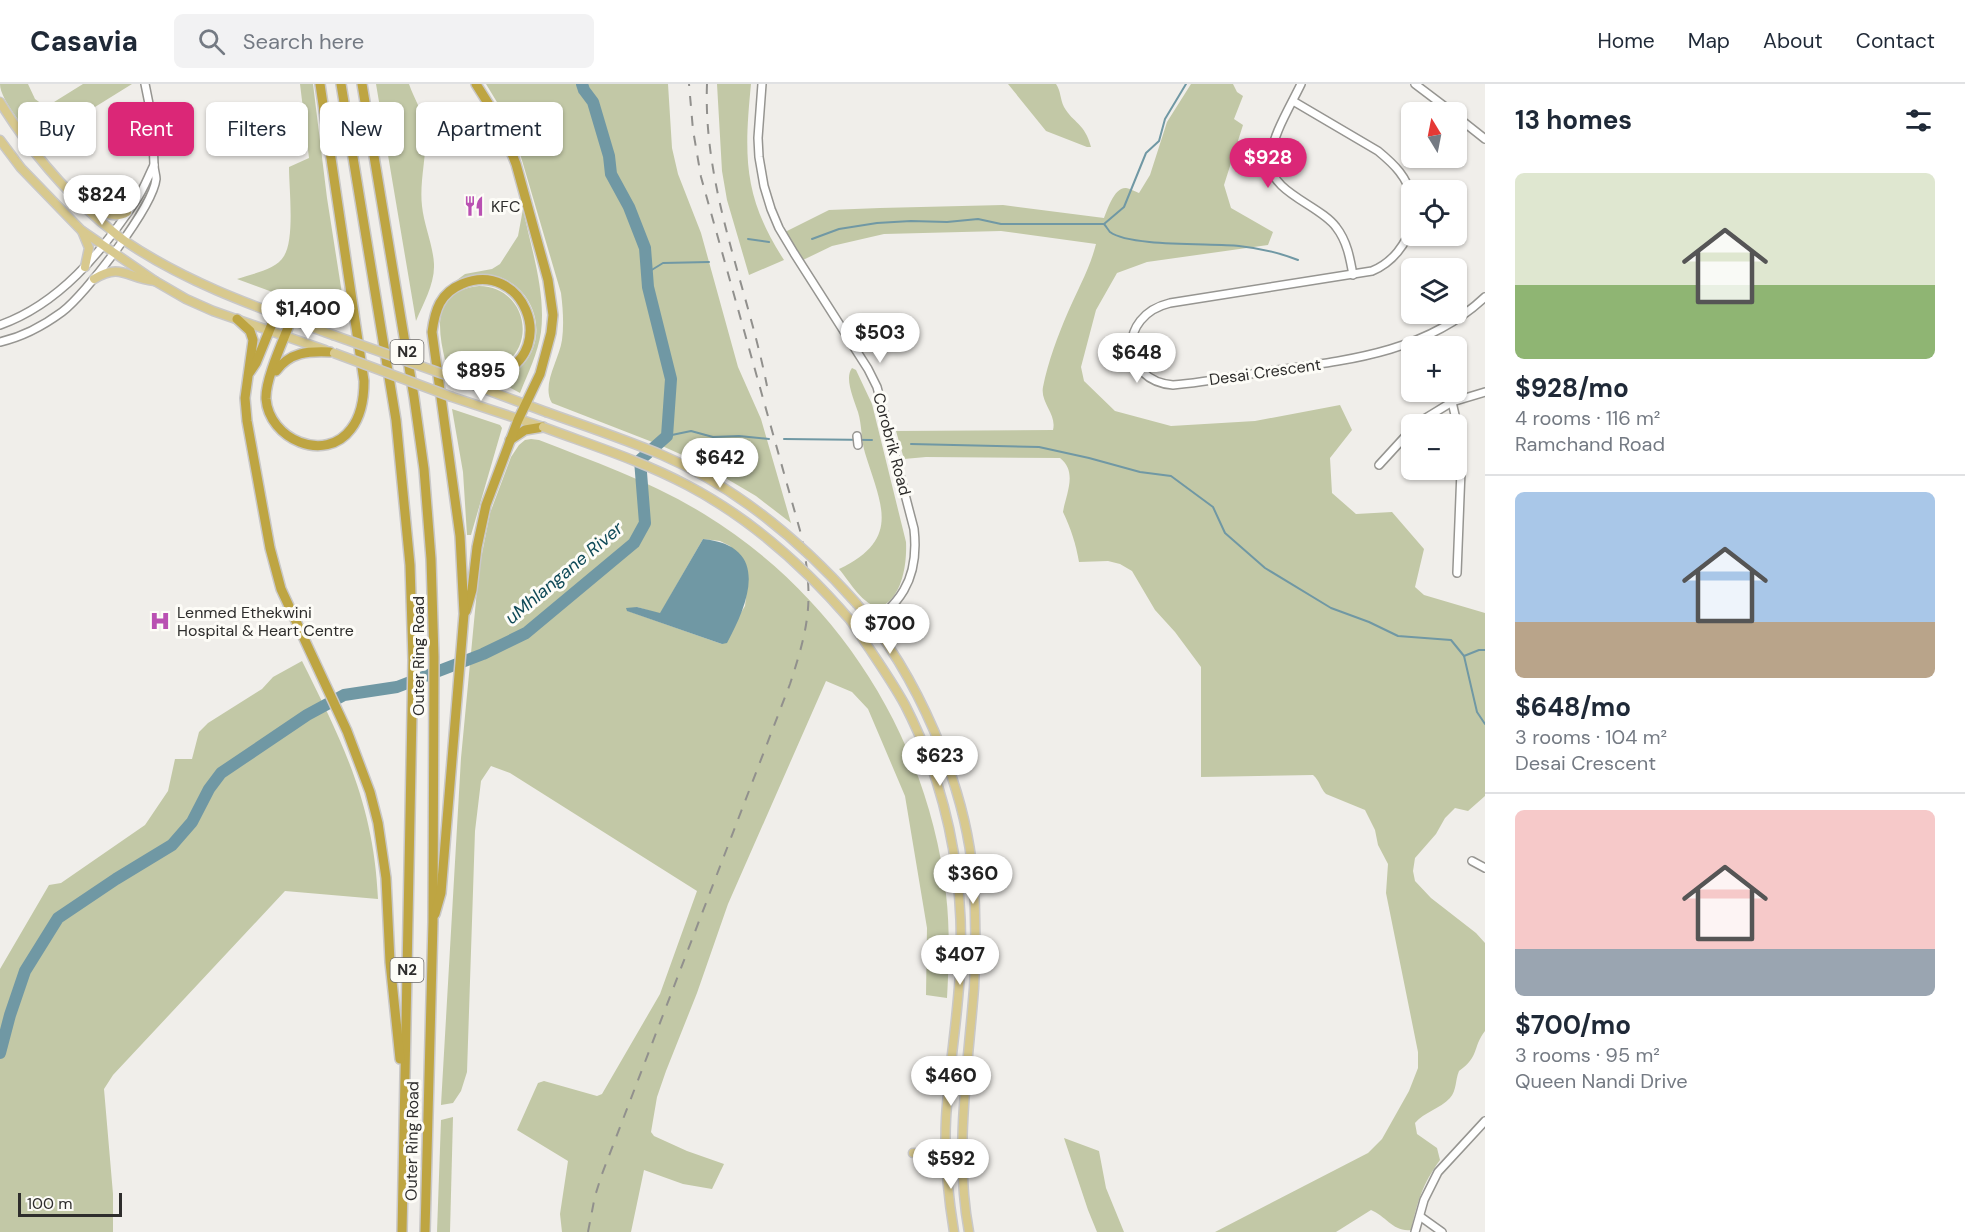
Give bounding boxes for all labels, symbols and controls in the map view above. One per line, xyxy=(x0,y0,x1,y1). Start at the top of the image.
search box xyxy=(174,14,594,68)
text: Casavia xyxy=(30,23,138,60)
icon: search xyxy=(195,25,228,58)
text: Search here xyxy=(243,27,364,56)
text: Home xyxy=(1597,27,1655,55)
text: Map xyxy=(1688,27,1730,55)
text: About xyxy=(1763,27,1823,55)
text: Contact xyxy=(1856,27,1935,55)
chip: Buy xyxy=(18,102,96,156)
chip: Rent xyxy=(108,102,194,156)
chip: Filters xyxy=(206,102,308,156)
chip: New xyxy=(320,102,404,156)
chip: Apartment xyxy=(416,102,563,156)
north arrow xyxy=(1401,102,1467,168)
map controls xyxy=(1401,102,1467,480)
text: 13 homes xyxy=(1515,103,1632,137)
icon: filters xyxy=(1902,104,1935,137)
pin: $928 xyxy=(1232,138,1304,189)
text: $928 xyxy=(1244,144,1292,170)
pin: $824 xyxy=(66,175,138,226)
button: locate xyxy=(1401,180,1467,246)
text: $824 xyxy=(78,181,127,207)
restaurant icon: KFC xyxy=(462,194,486,218)
place label: KFC xyxy=(491,196,520,217)
icon: home xyxy=(1671,212,1779,320)
button: layers xyxy=(1401,258,1467,324)
pin: $1,400 xyxy=(259,289,357,340)
text: $1,400 xyxy=(275,295,341,321)
pin: $503 xyxy=(844,313,916,364)
text: $503 xyxy=(855,319,905,345)
pin: $648 xyxy=(1101,333,1173,384)
button: + xyxy=(1401,336,1467,402)
text: $648 xyxy=(1112,339,1162,365)
road number: N2 xyxy=(390,340,424,364)
pin: $895 xyxy=(445,351,517,402)
street label: Desai Crescent xyxy=(1208,354,1322,390)
text: $895 xyxy=(456,357,506,383)
text: $928/mo xyxy=(1515,371,1629,405)
street label: Corobrik Road xyxy=(868,390,916,498)
text: 4 rooms · 116 m² xyxy=(1515,405,1660,431)
button: − xyxy=(1401,414,1467,480)
text: Ramchand Road xyxy=(1515,431,1665,457)
pin: $642 xyxy=(684,438,756,489)
text: $642 xyxy=(695,444,745,470)
water label: uMhlangane River xyxy=(500,516,629,629)
icon: home xyxy=(1671,531,1779,639)
street label: Outer Ring Road xyxy=(408,596,429,716)
place label: Lenmed Ethekwini Hospital & Heart Centre xyxy=(177,602,354,641)
pin: $700 xyxy=(854,604,926,655)
hospital icon: Lenmed Ethekwini Hospital & Heart Centre xyxy=(148,609,172,633)
text: $700 xyxy=(865,610,915,636)
text: $648/mo xyxy=(1515,690,1631,724)
text: 3 rooms · 104 m² xyxy=(1515,724,1667,750)
pin: $623 xyxy=(904,736,976,787)
text: $623 xyxy=(916,742,964,768)
text: Desai Crescent xyxy=(1515,750,1656,776)
icon: home xyxy=(1671,849,1779,957)
pin: $360 xyxy=(937,854,1009,905)
text: $360 xyxy=(948,860,998,886)
pin: $407 xyxy=(924,935,996,986)
text: $407 xyxy=(935,941,985,967)
road number: N2 xyxy=(390,958,424,982)
text: $700/mo xyxy=(1515,1008,1631,1042)
text: 3 rooms · 95 m² xyxy=(1515,1042,1660,1068)
pin: $460 xyxy=(915,1056,987,1107)
text: $460 xyxy=(925,1062,977,1088)
text: Queen Nandi Drive xyxy=(1515,1068,1688,1094)
street label: Outer Ring Road xyxy=(400,1081,424,1201)
pin: $592 xyxy=(915,1139,987,1190)
text: $592 xyxy=(927,1145,975,1171)
scale bar xyxy=(18,1190,122,1218)
text: 100 m xyxy=(27,1193,72,1214)

